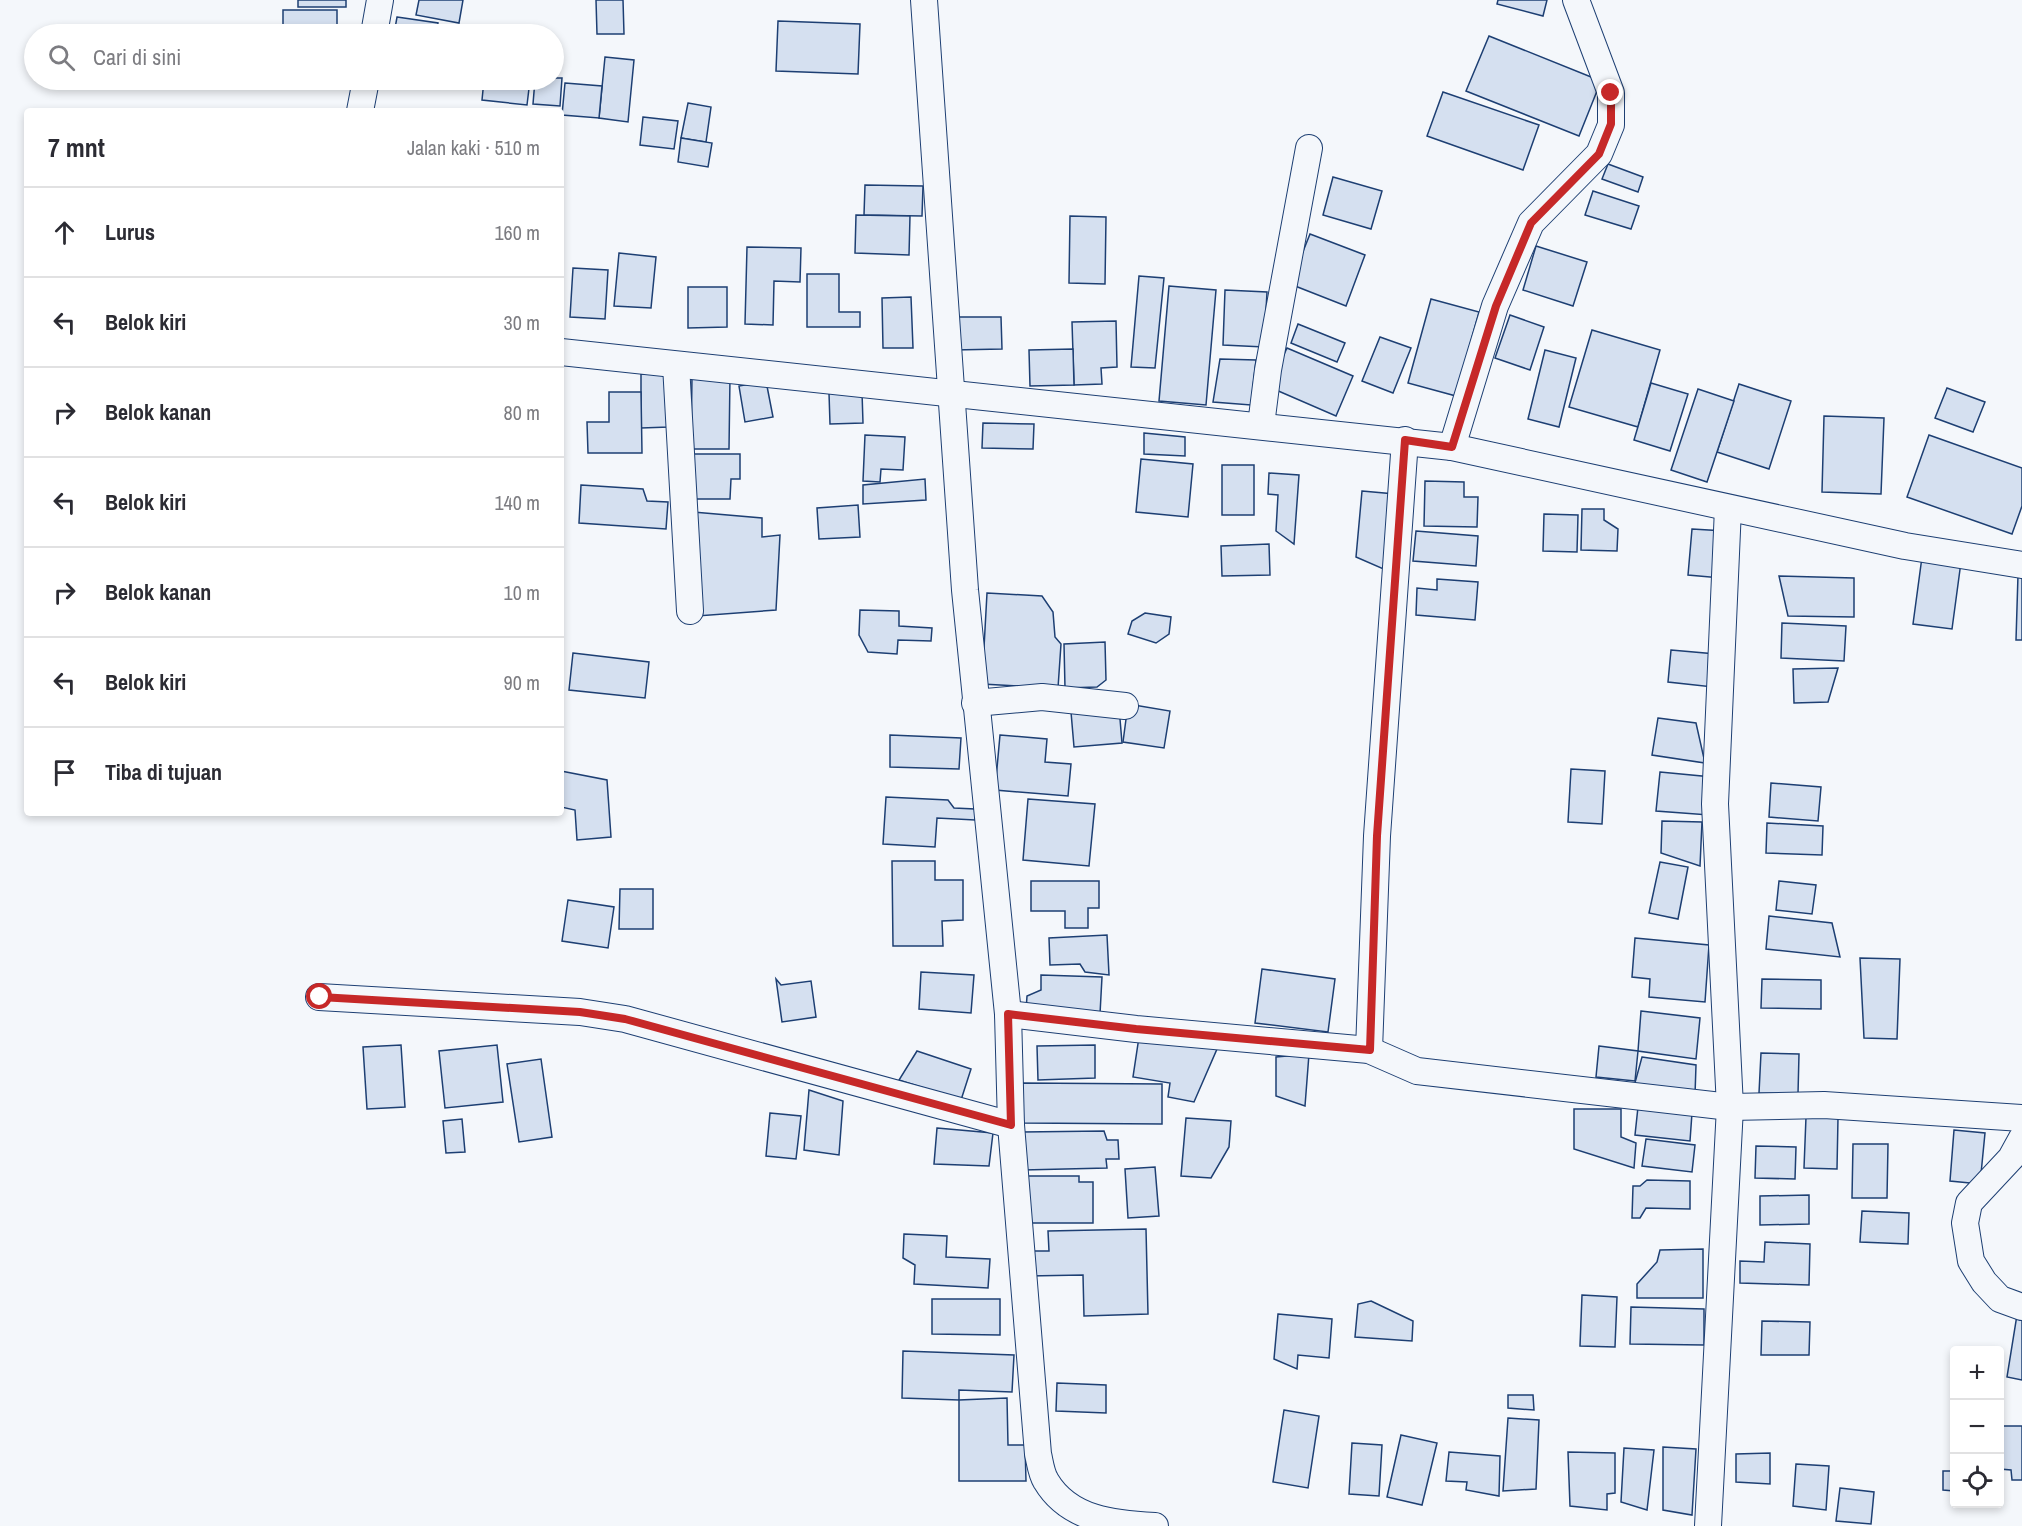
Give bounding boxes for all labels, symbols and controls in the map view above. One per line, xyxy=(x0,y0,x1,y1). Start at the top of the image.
search box xyxy=(24,24,564,90)
icon: search xyxy=(45,41,78,74)
text: Cari di sini xyxy=(93,42,181,72)
route end xyxy=(1597,79,1623,105)
text: 7 mnt xyxy=(48,130,105,165)
text: Jalan kaki · 510 m xyxy=(407,134,540,161)
icon: ahead xyxy=(48,216,81,249)
text: Lurus xyxy=(105,217,155,247)
text: 160 m xyxy=(494,219,540,246)
icon: left xyxy=(48,306,81,339)
text: Belok kiri xyxy=(105,307,186,337)
text: 30 m xyxy=(504,309,540,336)
icon: right xyxy=(48,396,81,429)
text: Belok kanan xyxy=(105,397,211,427)
text: 80 m xyxy=(504,399,540,426)
icon: left xyxy=(48,486,81,519)
text: Belok kiri xyxy=(105,487,186,517)
text: 140 m xyxy=(494,489,540,516)
icon: right xyxy=(48,576,81,609)
text: Belok kanan xyxy=(105,577,211,607)
text: 10 m xyxy=(504,579,540,606)
icon: left xyxy=(48,666,81,699)
text: Belok kiri xyxy=(105,667,186,697)
text: 90 m xyxy=(504,669,540,696)
icon: arrive xyxy=(48,756,81,789)
text: Tiba di tujuan xyxy=(105,757,222,787)
route start xyxy=(306,983,332,1009)
map controls xyxy=(1950,1346,2004,1508)
button: + xyxy=(1950,1346,2004,1400)
button: − xyxy=(1950,1400,2004,1454)
button: locate xyxy=(1950,1454,2004,1508)

